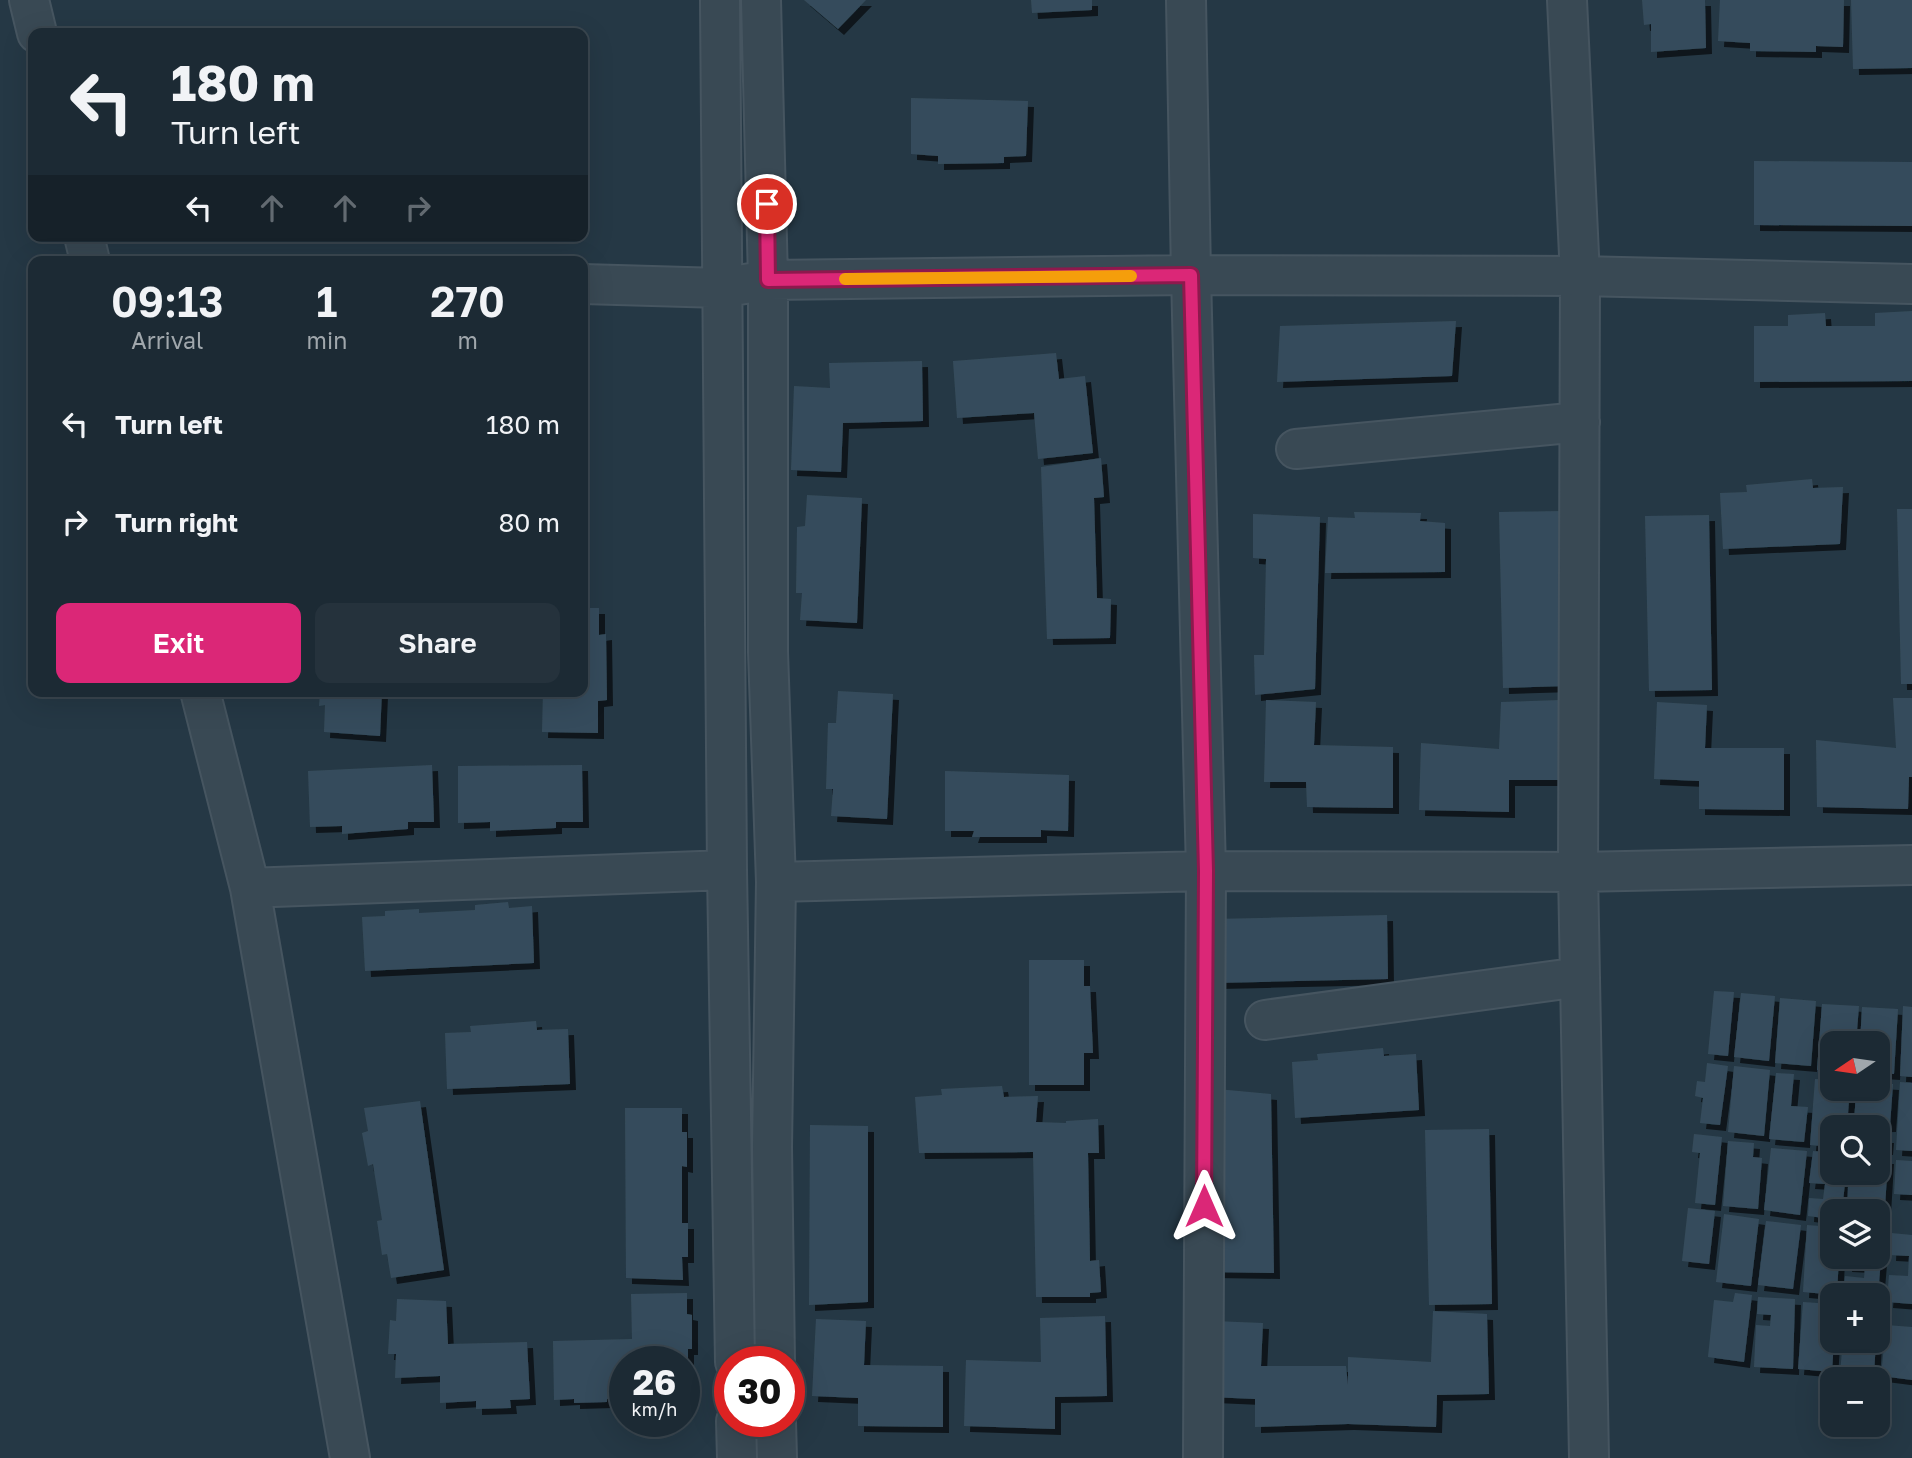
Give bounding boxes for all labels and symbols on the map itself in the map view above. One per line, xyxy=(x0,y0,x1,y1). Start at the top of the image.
pin xyxy=(737,174,797,234)
north arrow xyxy=(1820,1031,1890,1101)
position arrow xyxy=(1167,1169,1241,1243)
speed limit sign: 30 xyxy=(714,1346,805,1437)

